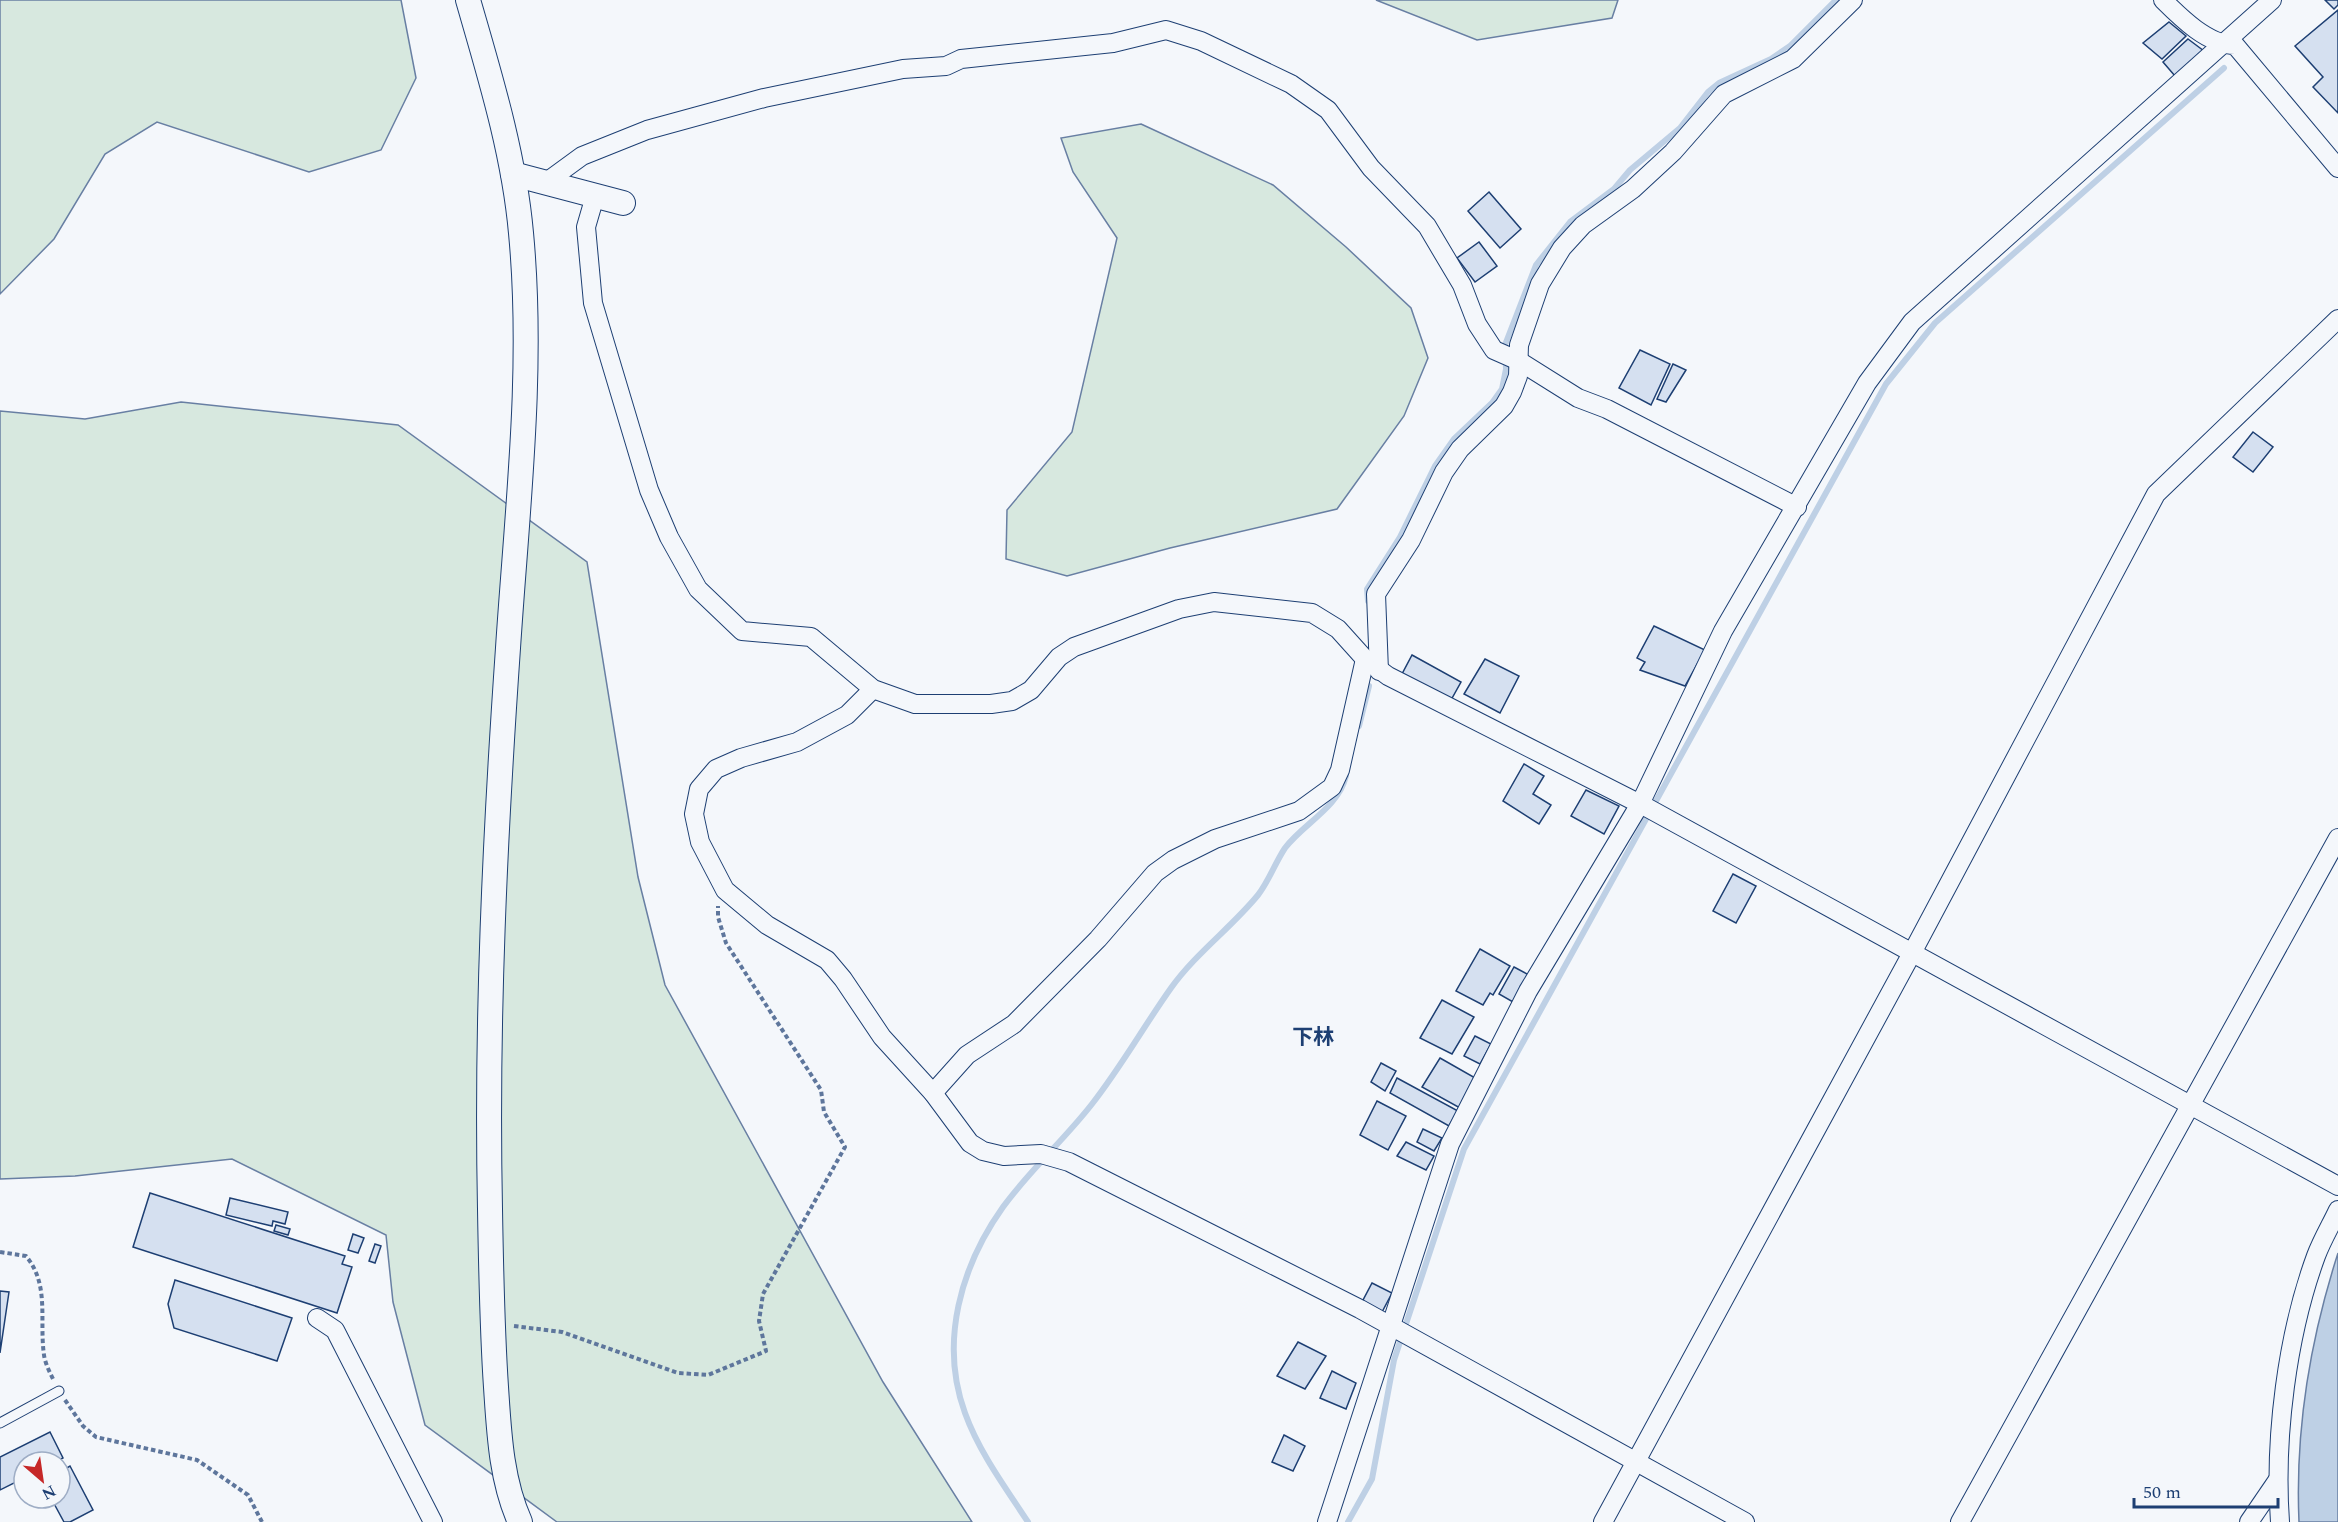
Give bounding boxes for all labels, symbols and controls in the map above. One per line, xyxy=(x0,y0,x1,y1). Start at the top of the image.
district label: 下林 xyxy=(1292,1022,1334,1054)
north arrow xyxy=(12,1450,72,1510)
scale bar xyxy=(2134,1471,2278,1509)
text: N xyxy=(37,1479,60,1506)
text: 50 m xyxy=(2143,1479,2181,1506)

